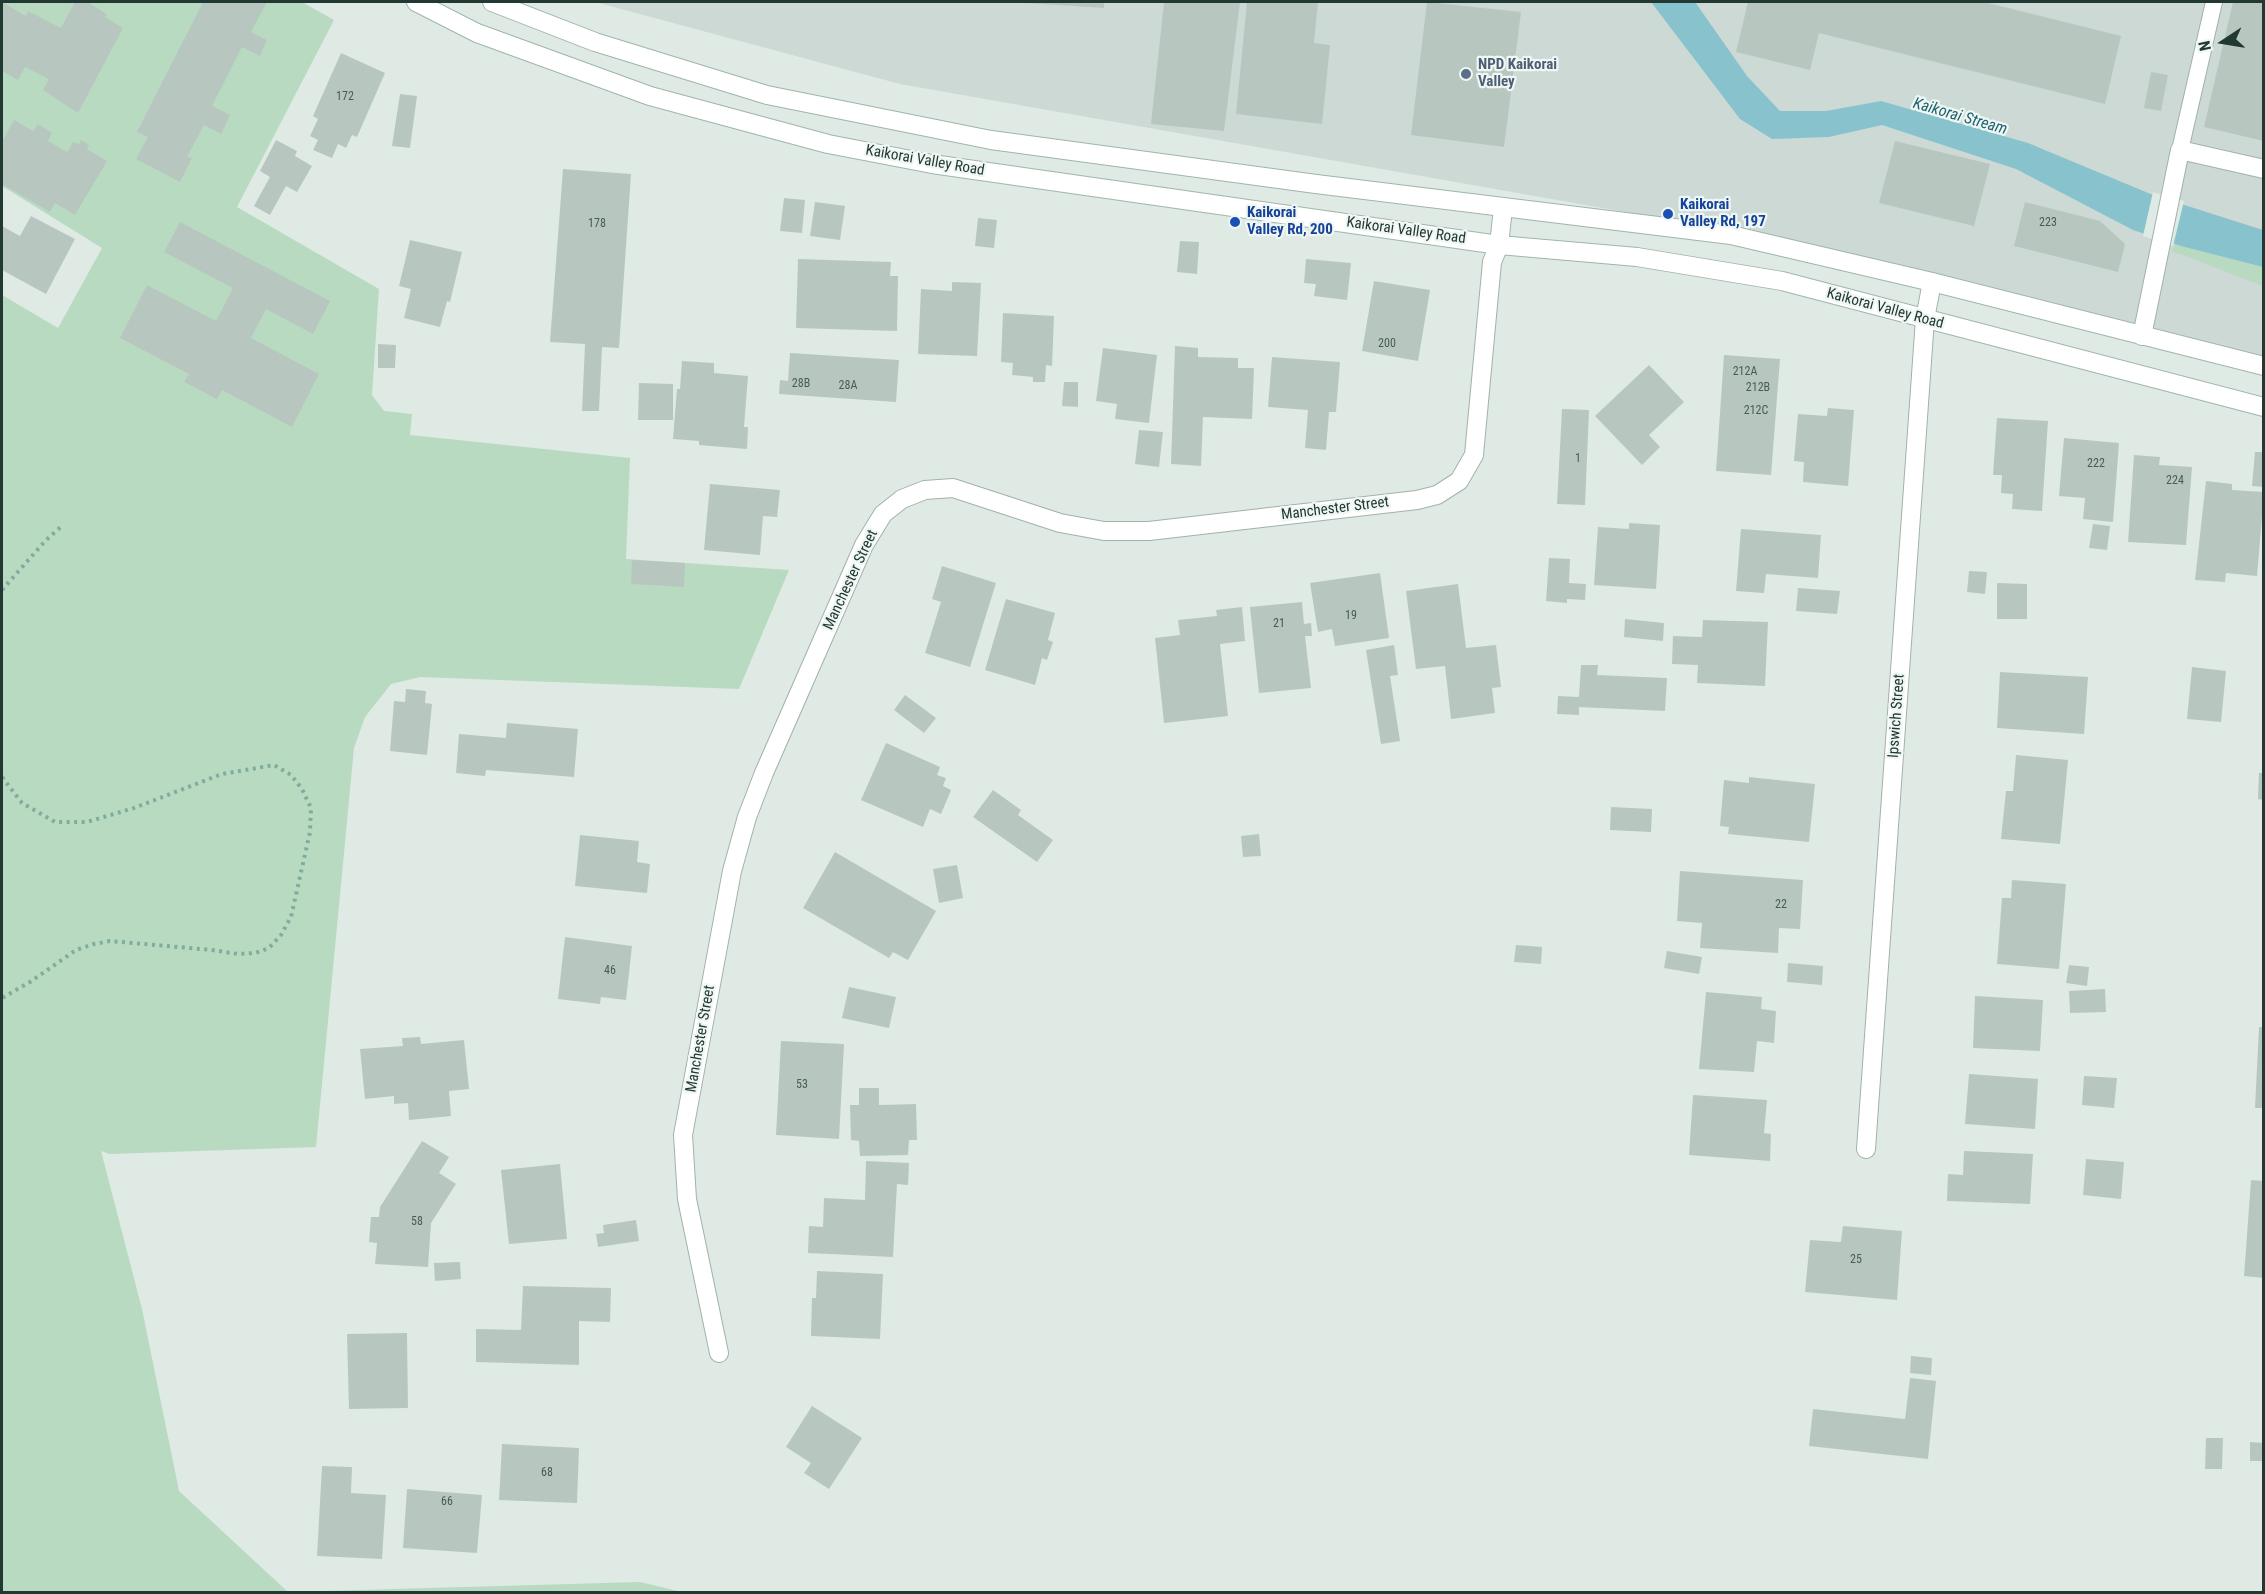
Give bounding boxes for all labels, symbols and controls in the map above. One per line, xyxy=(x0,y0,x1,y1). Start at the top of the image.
north arrow xyxy=(2193,12,2253,72)
text: N xyxy=(2195,39,2215,53)
place label: NPD Kaikorai Valley xyxy=(1478,56,1557,91)
marker: NPD Kaikorai Valley xyxy=(1459,67,1473,81)
house number: 172 xyxy=(336,90,354,104)
water label: Kaikorai Stream xyxy=(1911,94,2009,140)
street label: Kaikorai Valley Road xyxy=(864,142,986,180)
place label: Kaikorai Valley Rd, 197 xyxy=(1680,196,1766,231)
place label: Kaikorai Valley Rd, 200 xyxy=(1247,204,1333,239)
marker: Kaikorai Valley Rd, 197 xyxy=(1661,207,1675,221)
street label: Kaikorai Valley Road xyxy=(1345,214,1467,248)
marker: Kaikorai Valley Rd, 200 xyxy=(1228,215,1242,229)
house number: 223 xyxy=(2039,216,2057,230)
house number: 178 xyxy=(588,217,606,231)
street label: Kaikorai Valley Road xyxy=(1825,285,1945,333)
house number: 200 xyxy=(1378,337,1396,351)
house number: 212A xyxy=(1733,365,1757,379)
house number: 28B xyxy=(792,377,810,391)
house number: 28A xyxy=(839,379,857,393)
house number: 212B xyxy=(1746,381,1770,395)
house number: 212C xyxy=(1744,404,1768,418)
house number: 1 xyxy=(1575,452,1581,466)
house number: 222 xyxy=(2087,457,2105,471)
house number: 224 xyxy=(2166,474,2184,488)
street label: Manchester Street xyxy=(1280,493,1390,525)
street label: Manchester Street xyxy=(820,527,882,633)
house number: 19 xyxy=(1345,609,1357,623)
house number: 21 xyxy=(1273,617,1285,631)
street label: Ipswich Street xyxy=(1885,674,1909,758)
house number: 22 xyxy=(1775,898,1787,912)
house number: 46 xyxy=(604,964,616,978)
street label: Manchester Street xyxy=(683,984,719,1094)
house number: 53 xyxy=(796,1078,808,1092)
house number: 58 xyxy=(411,1215,423,1229)
house number: 25 xyxy=(1850,1253,1862,1267)
house number: 68 xyxy=(541,1466,553,1480)
house number: 66 xyxy=(441,1495,453,1509)

